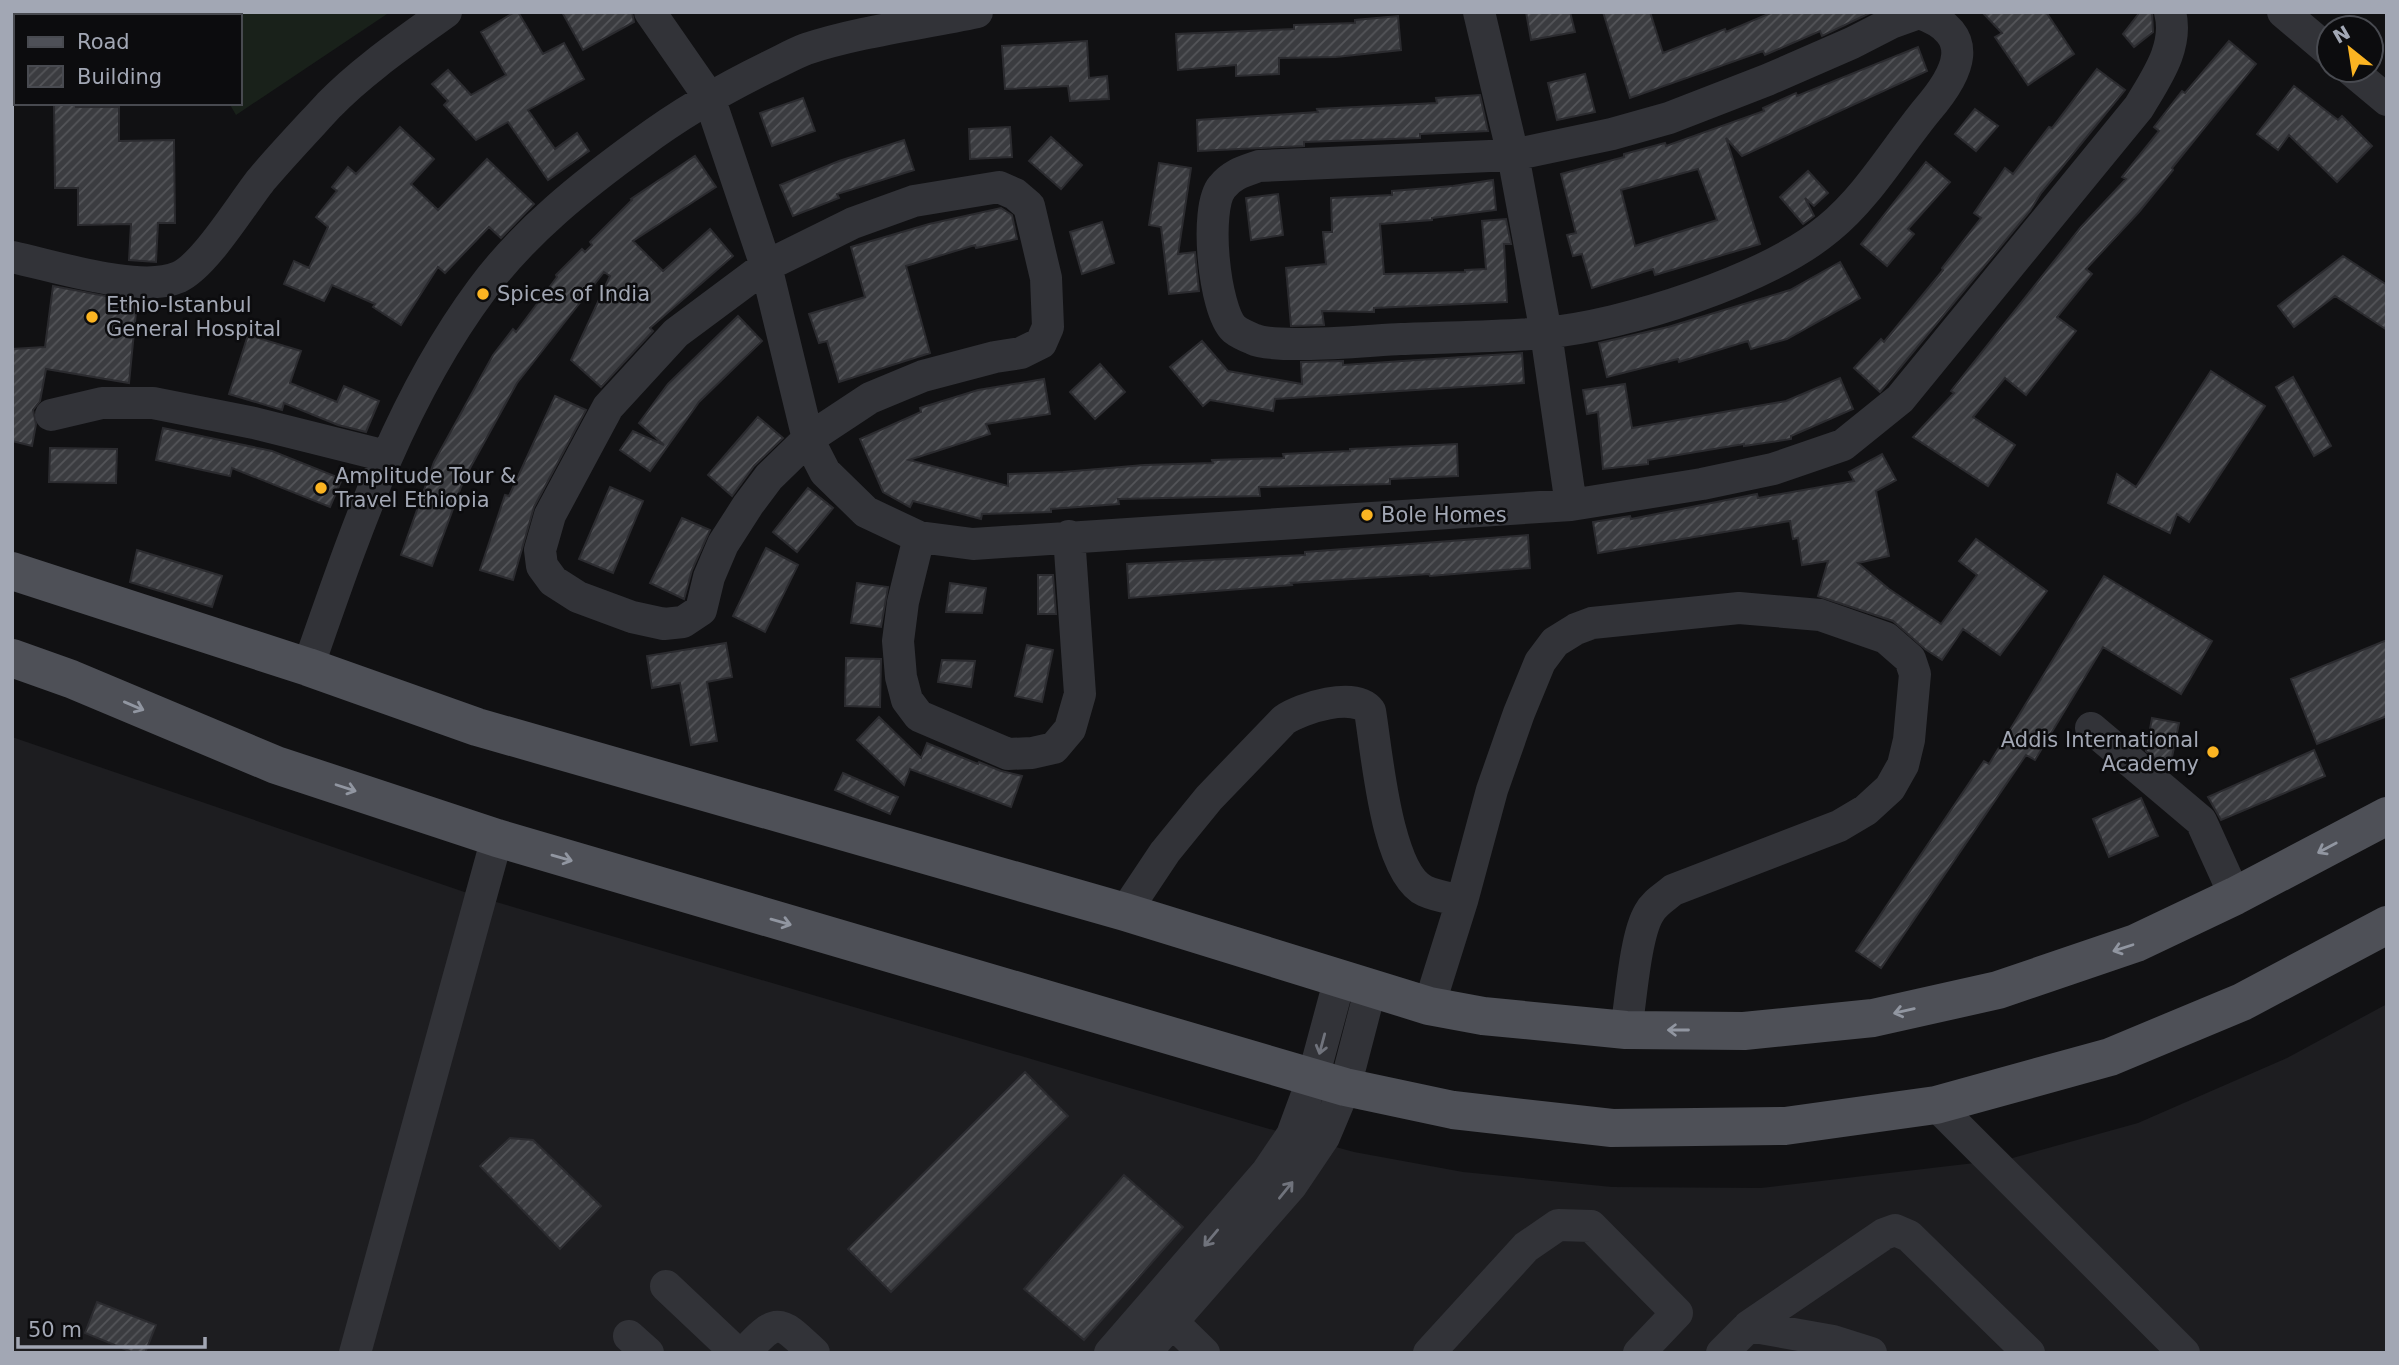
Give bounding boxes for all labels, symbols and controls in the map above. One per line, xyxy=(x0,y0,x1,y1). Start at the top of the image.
legend xyxy=(14,14,242,105)
north arrow xyxy=(2315,14,2385,84)
text: N xyxy=(2329,21,2354,48)
text: Road xyxy=(77,30,130,54)
text: Building xyxy=(77,65,162,89)
place label: Spices of India xyxy=(497,282,650,306)
marker: Spices of India xyxy=(475,286,491,302)
place label: Ethio-Istanbul General Hospital xyxy=(106,293,281,341)
marker: Ethio-Istanbul General Hospital xyxy=(84,309,100,325)
place label: Amplitude Tour & Travel Ethiopia xyxy=(334,464,516,512)
marker: Amplitude Tour & Travel Ethiopia xyxy=(313,480,329,496)
place label: Bole Homes xyxy=(1381,503,1507,527)
marker: Bole Homes xyxy=(1359,507,1375,523)
one-way arrow xyxy=(122,700,144,713)
place label: Addis International Academy xyxy=(2001,728,2199,776)
marker: Addis International Academy xyxy=(2205,744,2221,760)
one-way arrow xyxy=(334,783,356,795)
one-way arrow xyxy=(2317,841,2337,855)
one-way arrow xyxy=(551,852,573,865)
one-way arrow xyxy=(769,916,791,929)
one-way arrow xyxy=(2112,943,2134,955)
one-way arrow xyxy=(1893,1004,1916,1018)
one-way arrow xyxy=(1667,1023,1690,1037)
one-way arrow xyxy=(1315,1032,1328,1055)
one-way arrow xyxy=(1279,1182,1294,1200)
one-way arrow xyxy=(1203,1229,1219,1247)
scale bar xyxy=(18,1306,205,1350)
text: 50 m xyxy=(28,1318,82,1342)

